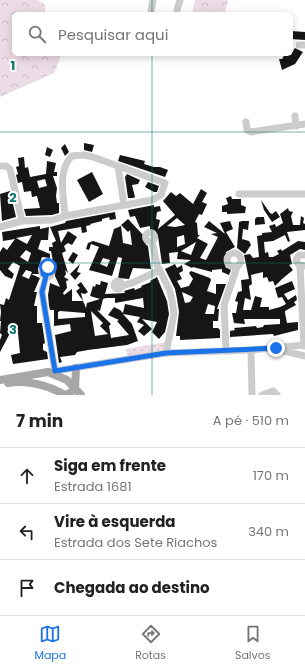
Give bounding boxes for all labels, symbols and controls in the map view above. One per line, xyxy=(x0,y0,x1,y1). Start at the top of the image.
search box xyxy=(12,12,293,56)
icon: search xyxy=(26,23,48,45)
text: Pesquisar aqui xyxy=(58,24,168,45)
text: 1 xyxy=(11,56,15,75)
text: 2 xyxy=(9,188,17,207)
route start xyxy=(39,258,57,276)
text: 3 xyxy=(9,320,17,339)
route end xyxy=(267,339,285,357)
text: 7 min xyxy=(16,409,63,433)
text: A pé · 510 m xyxy=(213,411,289,430)
text: Siga em frente xyxy=(54,455,166,476)
icon: ahead xyxy=(16,465,38,487)
text: 170 m xyxy=(253,466,289,485)
text: Estrada 1681 xyxy=(54,477,132,496)
text: Vire à esquerda xyxy=(54,511,176,532)
icon: left xyxy=(16,521,38,543)
text: 340 m xyxy=(248,522,289,541)
text: Estrada dos Sete Riachos xyxy=(54,533,217,552)
icon: arrive xyxy=(16,577,38,599)
text: Chegada ao destino xyxy=(54,577,210,598)
tab: Mapa xyxy=(34,623,66,664)
tab: Rotas xyxy=(135,623,166,664)
tab: Salvos xyxy=(235,623,271,664)

